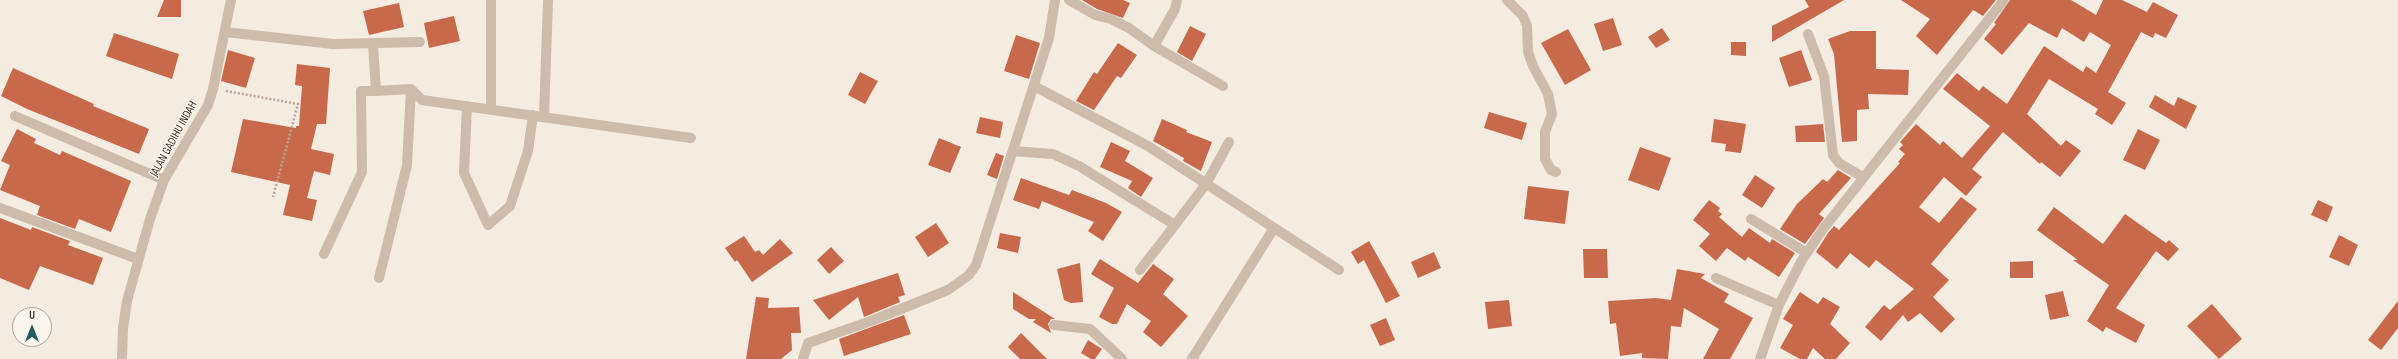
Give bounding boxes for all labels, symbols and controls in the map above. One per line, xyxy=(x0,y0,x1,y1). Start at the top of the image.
street label: JALAN GADIHU INDAH xyxy=(147,99,201,179)
north arrow xyxy=(12,307,52,347)
text: U xyxy=(29,309,35,322)

